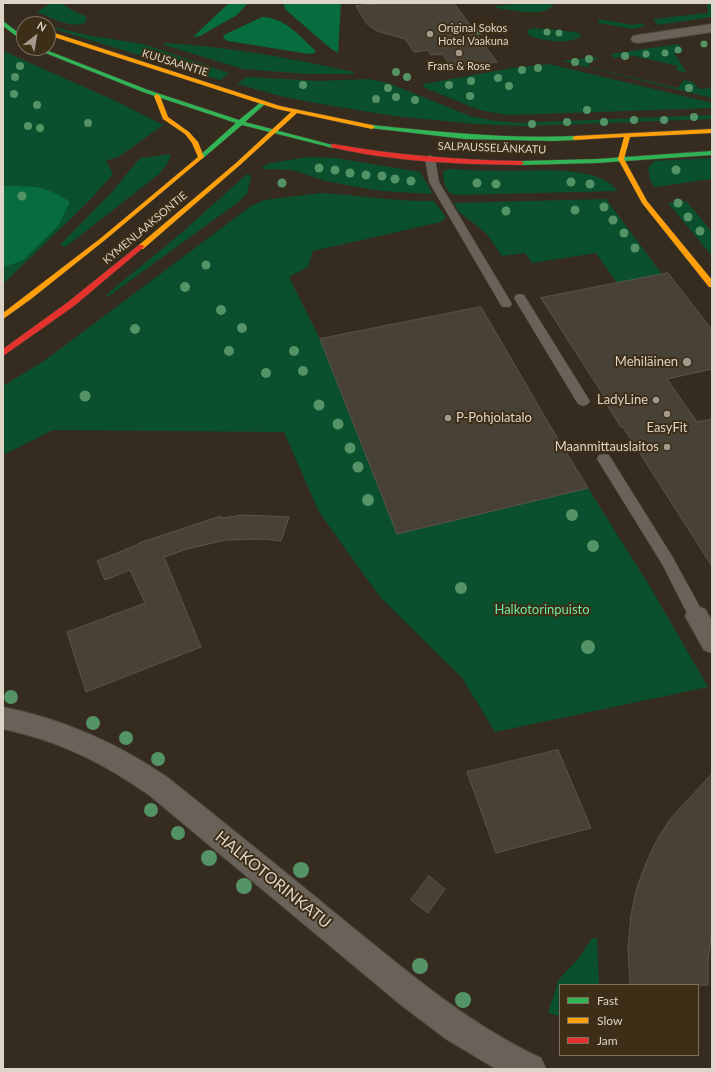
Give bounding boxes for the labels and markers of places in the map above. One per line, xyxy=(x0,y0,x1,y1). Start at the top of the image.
place label: Original Sokos Hotel Vaakuna xyxy=(438,21,508,47)
marker: Original Sokos Hotel Vaakuna xyxy=(425,29,435,39)
marker: Frans & Rose xyxy=(454,48,464,58)
place label: Frans & Rose xyxy=(428,59,490,73)
place label: Mehiläinen xyxy=(615,354,678,370)
marker: Mehiläinen xyxy=(681,356,693,368)
place label: LadyLine xyxy=(597,392,648,408)
marker: LadyLine xyxy=(651,395,661,405)
marker: EasyFit xyxy=(662,409,672,419)
place label: P-Pohjolatalo xyxy=(456,410,532,426)
marker: P-Pohjolatalo xyxy=(443,413,453,423)
place label: EasyFit xyxy=(646,420,688,436)
place label: Maanmittauslaitos xyxy=(555,439,659,455)
marker: Maanmittauslaitos xyxy=(662,442,672,452)

